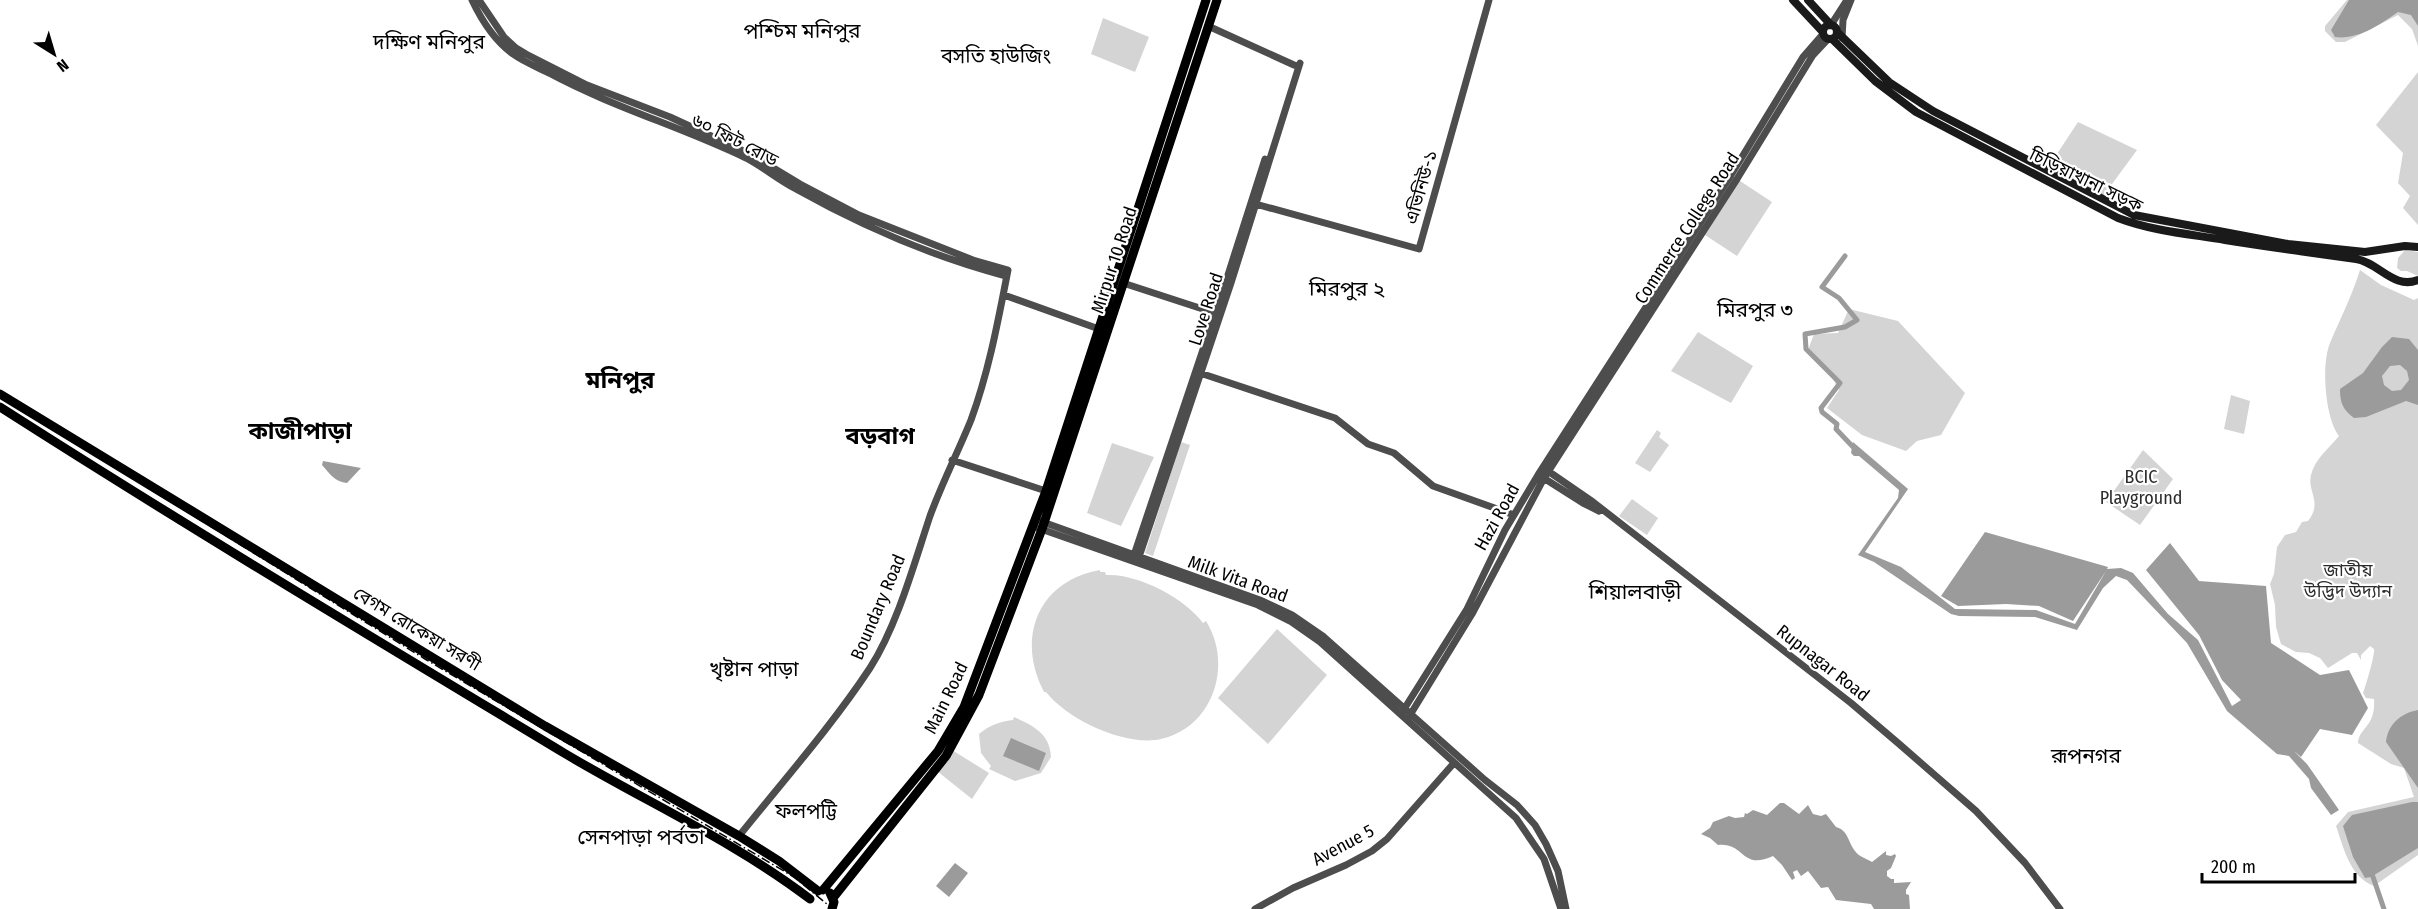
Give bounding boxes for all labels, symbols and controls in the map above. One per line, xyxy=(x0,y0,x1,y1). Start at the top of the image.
district label: পশ্চিম মনিপুর xyxy=(743,18,861,44)
north arrow xyxy=(24,24,84,84)
district label: দক্ষিণ মনিপুর xyxy=(372,29,485,55)
district label: বসতি হাউজিং xyxy=(940,44,1051,68)
text: N xyxy=(53,55,72,76)
street label: ৬০ ফিট রোড xyxy=(688,109,782,171)
street label: চিড়িয়াখানা সড়ক xyxy=(2025,143,2147,217)
street label: এভিনিউ-১ xyxy=(1400,147,1442,227)
street label: Commerce College Road xyxy=(1630,148,1744,308)
street label: Mirpur 10 Road xyxy=(1086,204,1142,316)
street label: Love Road xyxy=(1184,270,1228,348)
district label: মিরপুর ২ xyxy=(1308,276,1386,302)
district label: মিরপুর ৩ xyxy=(1716,297,1793,323)
district label: মনিপুর xyxy=(585,366,655,394)
district label: কাজীপাড়া xyxy=(247,417,353,445)
district label: বড়বাগ xyxy=(844,422,915,450)
park label: BCIC Playground xyxy=(2100,466,2182,509)
street label: Hazi Road xyxy=(1470,480,1524,554)
street label: Boundary Road xyxy=(846,551,910,663)
street label: Milk Vita Road xyxy=(1185,551,1291,607)
park label: জাতীয় উদ্ভিদ উদ্যান xyxy=(2303,559,2393,602)
district label: শিয়ালবাড়ী xyxy=(1588,579,1682,605)
street label: বেগম রোকেয়া সরণী xyxy=(349,582,485,676)
street label: Rupnagar Road xyxy=(1772,620,1874,706)
district label: খৃষ্টান পাড়া xyxy=(709,656,799,682)
street label: Main Road xyxy=(919,658,973,738)
district label: রূপনগর xyxy=(2050,743,2121,769)
district label: ফলপট্টি xyxy=(774,799,838,823)
street label: Avenue 5 xyxy=(1308,820,1378,870)
district label: সেনপাড়া পর্বতা xyxy=(577,824,705,850)
scale bar xyxy=(2202,846,2355,884)
text: 200 m xyxy=(2211,856,2256,878)

